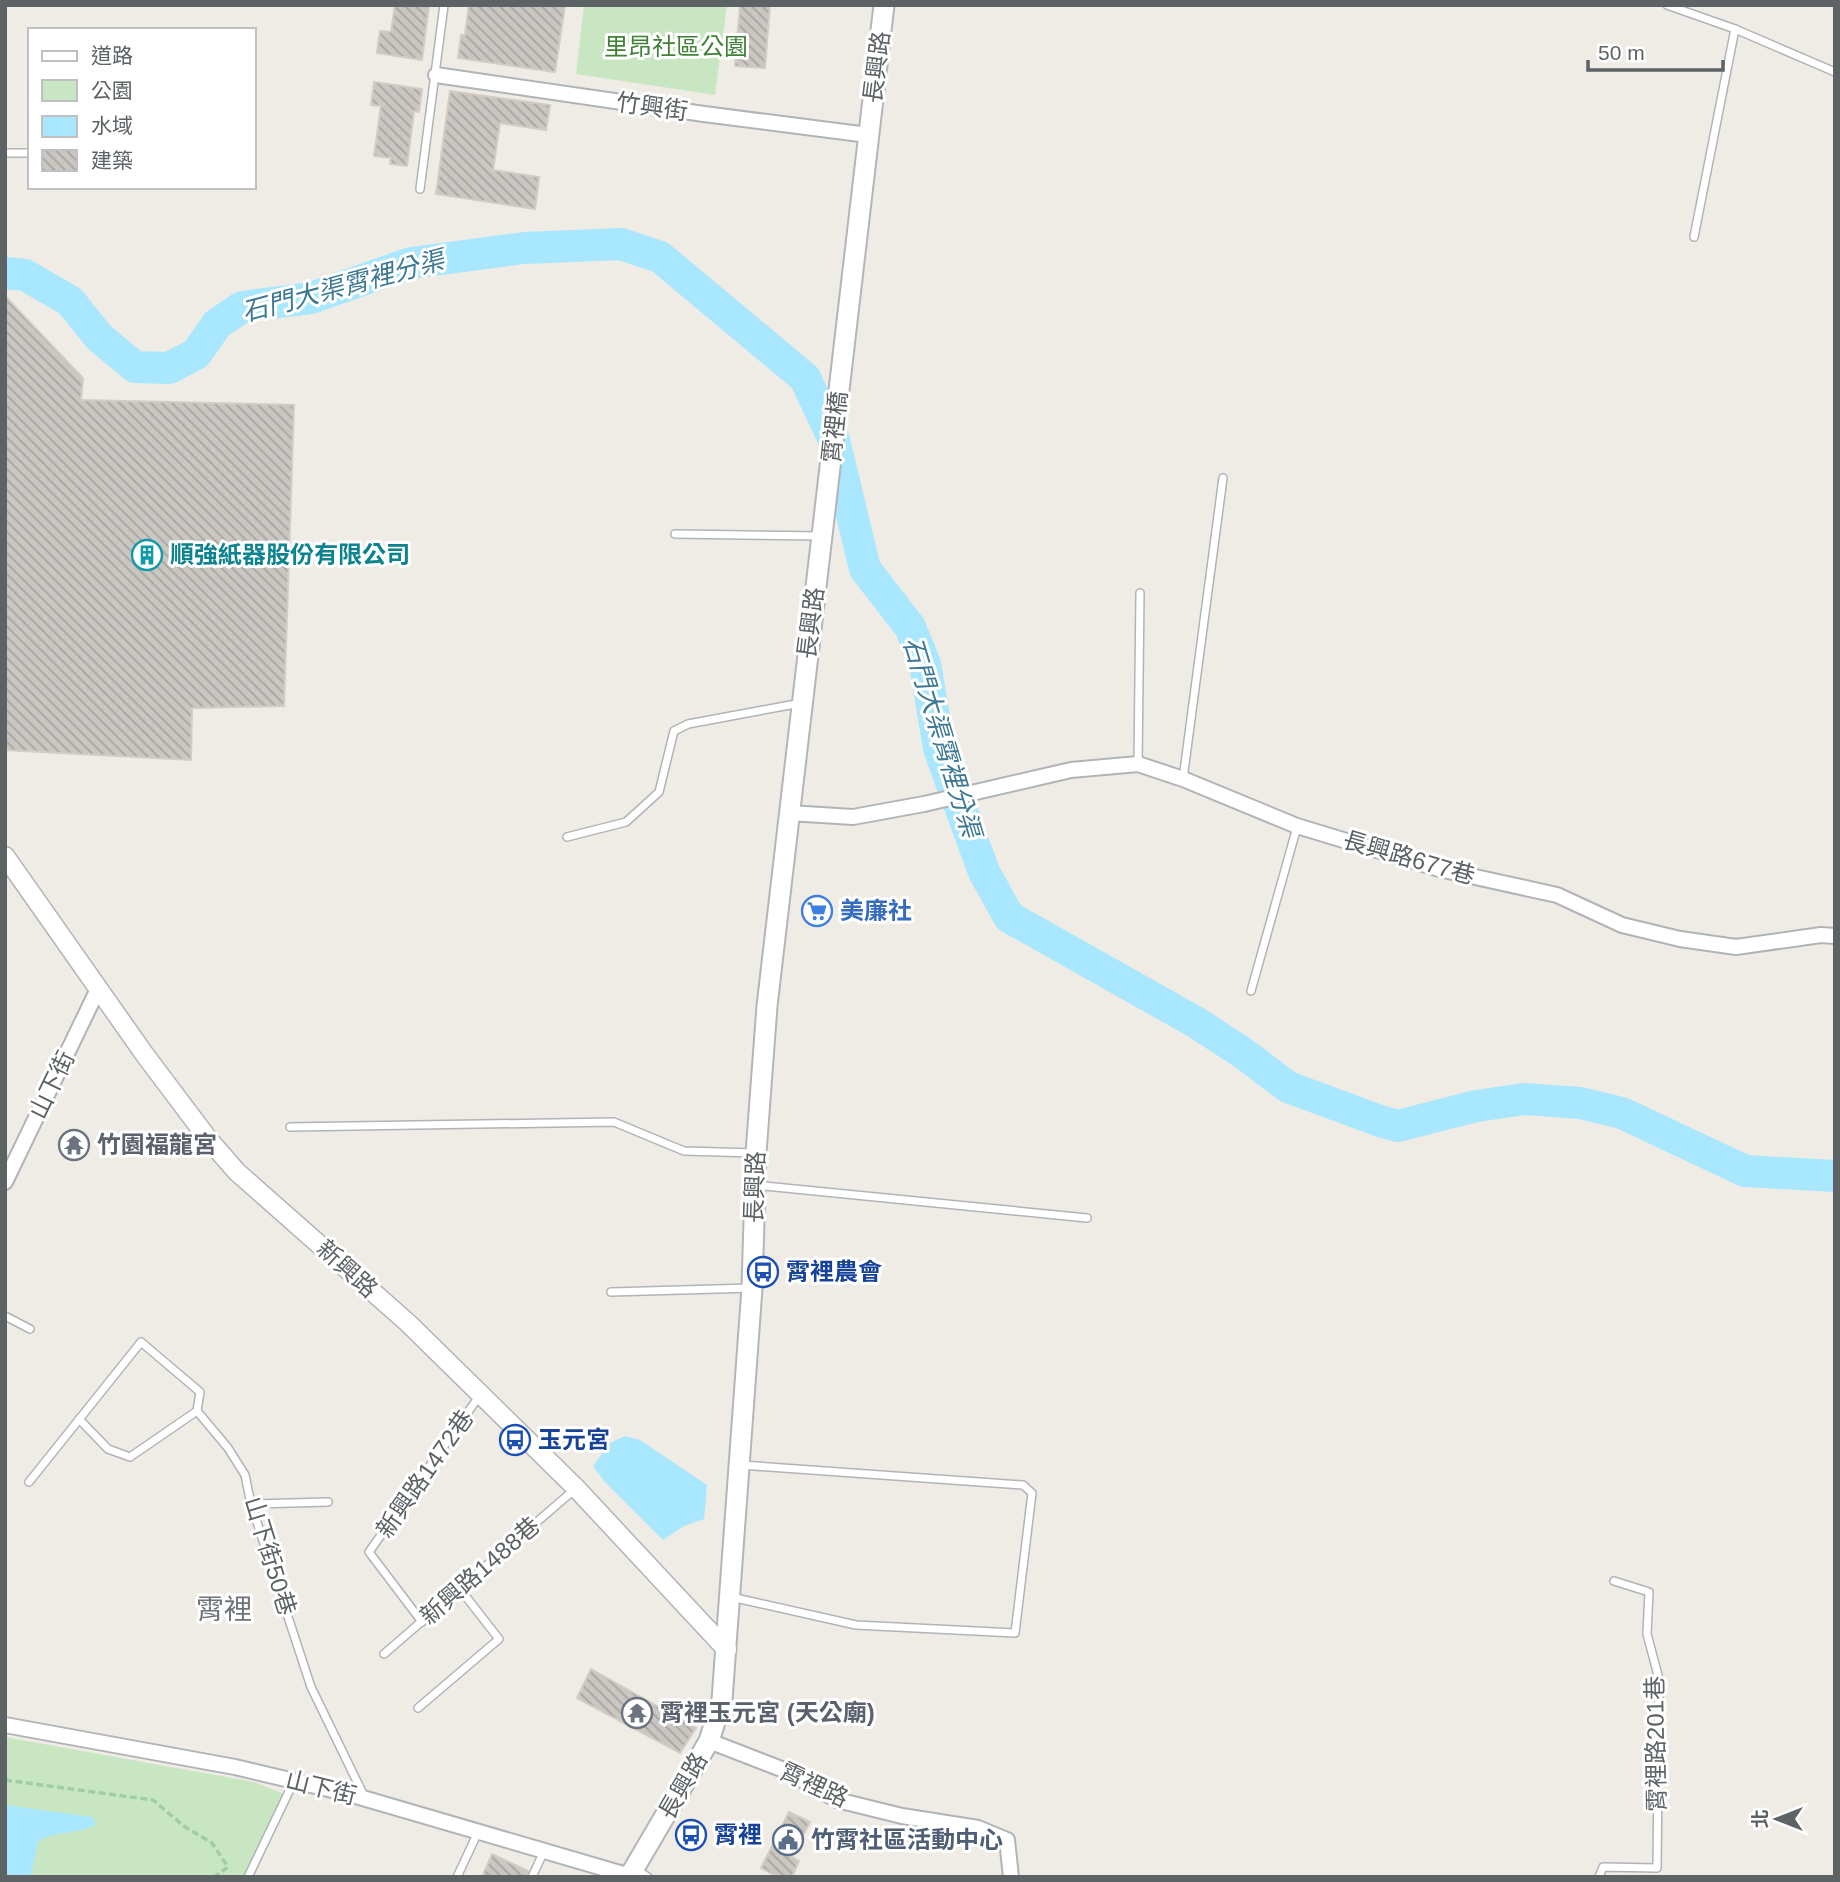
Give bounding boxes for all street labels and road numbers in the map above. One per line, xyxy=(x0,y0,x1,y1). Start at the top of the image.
street label: 長興路 xyxy=(859,30,894,104)
street label: 竹興街 xyxy=(615,88,690,125)
street label: 霄裡橋 xyxy=(817,390,852,464)
street label: 長興路 xyxy=(793,586,828,660)
street label: 長興路677巷 xyxy=(1340,826,1478,889)
street label: 山下街 xyxy=(24,1047,79,1123)
street label: 長興路 xyxy=(740,1151,769,1223)
street label: 新興路 xyxy=(312,1235,383,1303)
street label: 新興路1472巷 xyxy=(371,1405,478,1543)
street label: 山下街50巷 xyxy=(240,1493,301,1618)
street label: 新興路1488巷 xyxy=(414,1511,545,1630)
street label: 霄裡路201巷 xyxy=(1641,1676,1670,1812)
street label: 長興路 xyxy=(653,1748,712,1824)
street label: 霄裡路 xyxy=(776,1757,853,1812)
street label: 山下街 xyxy=(283,1766,359,1809)

